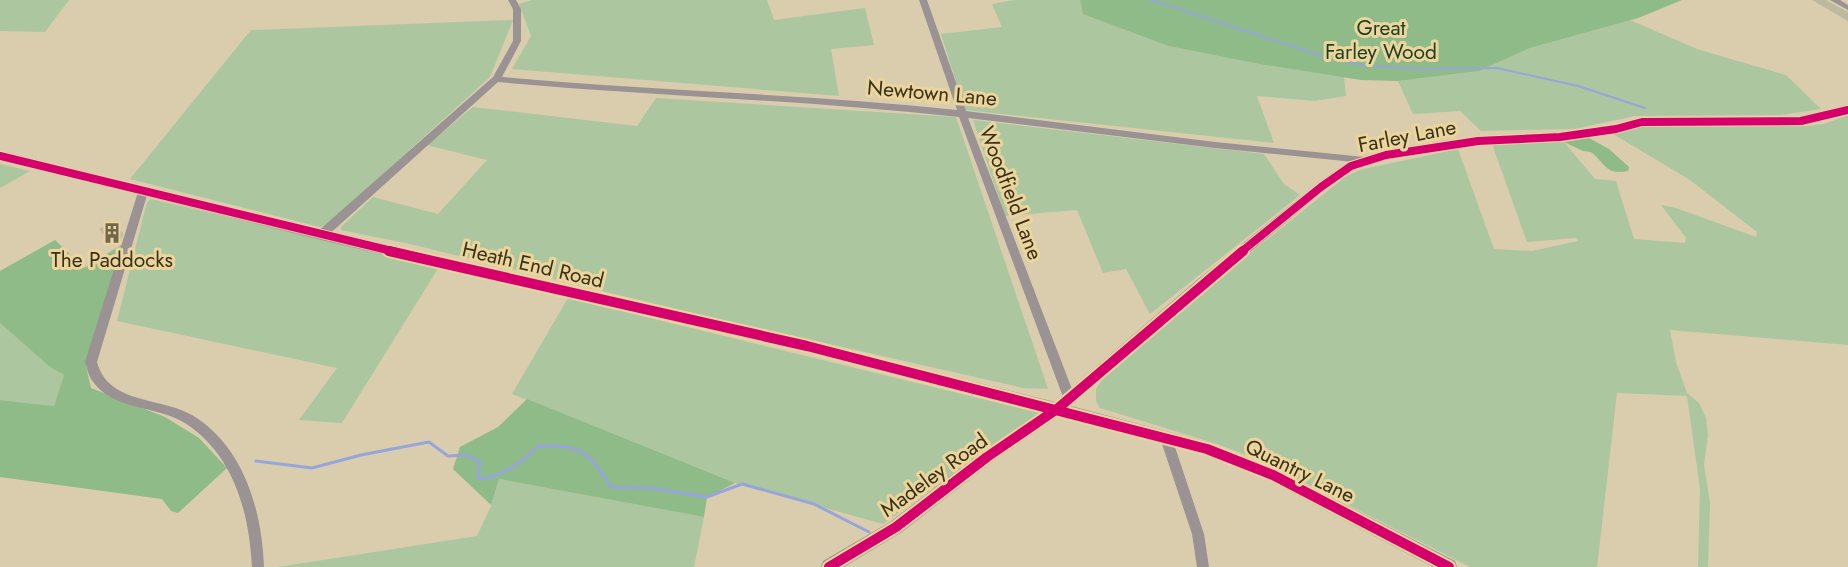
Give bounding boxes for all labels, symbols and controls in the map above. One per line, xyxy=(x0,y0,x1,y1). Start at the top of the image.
park label: Great Farley Wood xyxy=(1325,13,1437,67)
street label: Newtown Lane xyxy=(866,72,998,114)
street label: Farley Lane xyxy=(1355,112,1459,160)
street label: Woodfield Lane xyxy=(972,122,1050,264)
building icon: The Paddocks xyxy=(100,221,124,245)
street label: Heath End Road xyxy=(459,234,607,296)
place label: The Paddocks xyxy=(51,245,173,275)
street label: Madeley Road xyxy=(874,426,994,524)
street label: Quantry Lane xyxy=(1240,432,1360,511)

